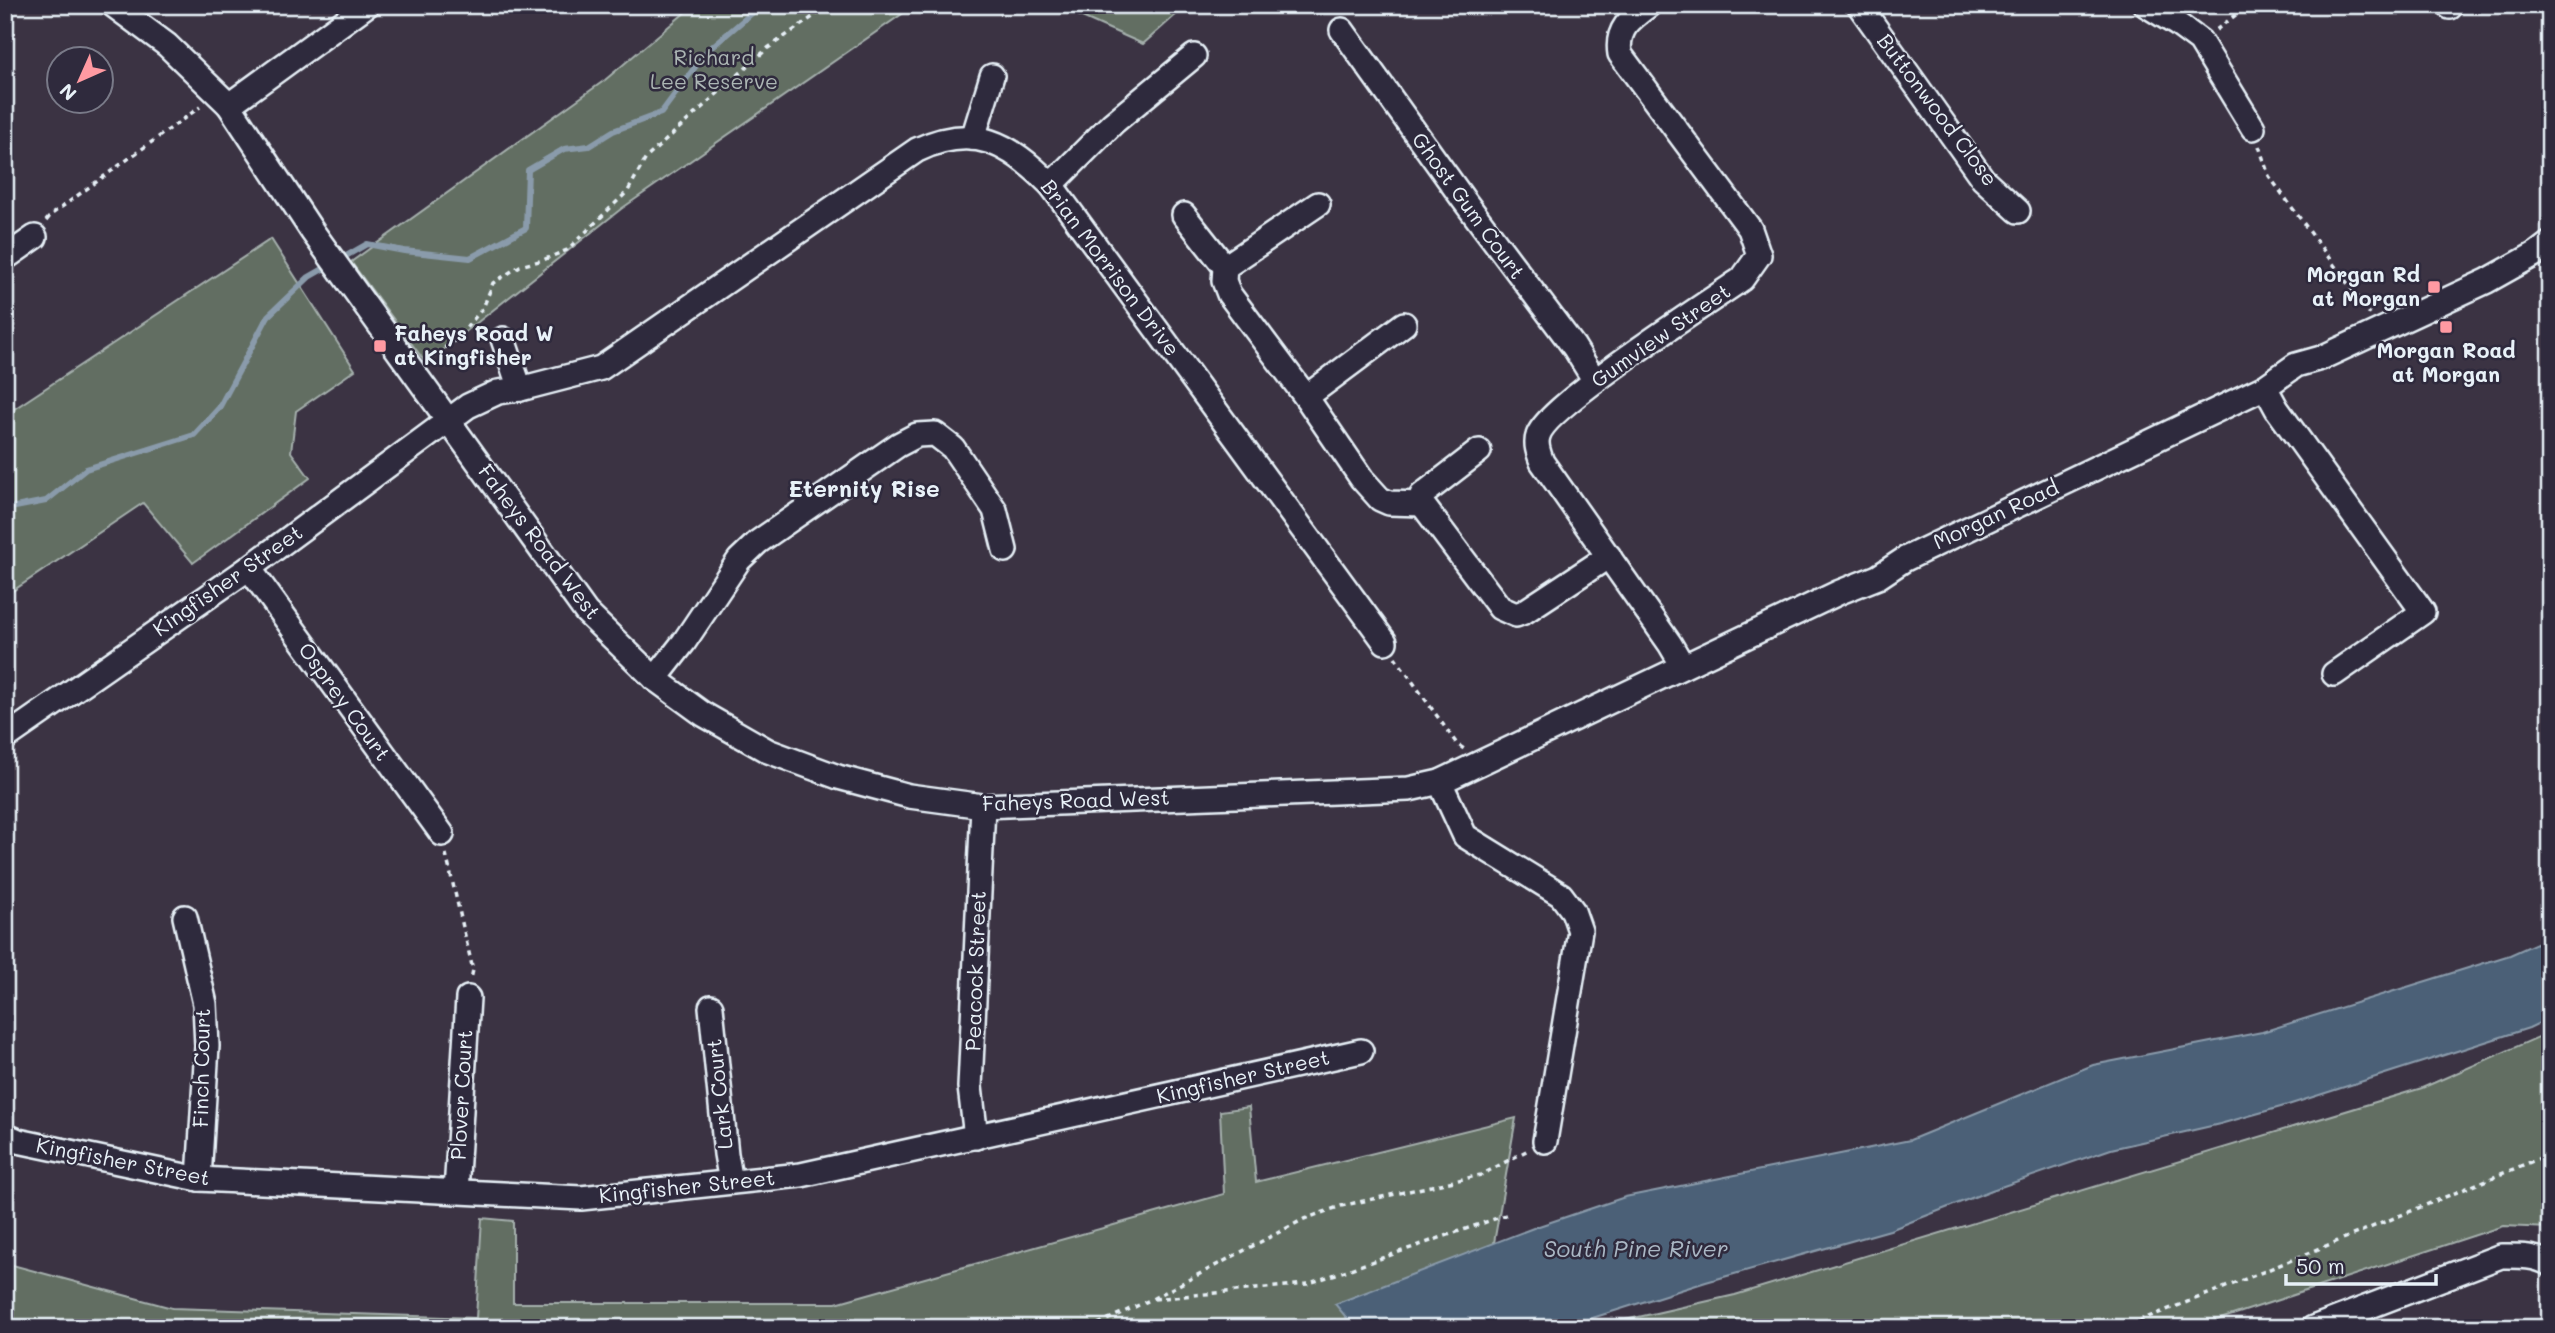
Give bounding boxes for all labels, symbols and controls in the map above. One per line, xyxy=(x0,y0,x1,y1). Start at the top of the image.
street label: Buttonwood Close xyxy=(1872,27,2004,191)
park label: Richard Lee Reserve xyxy=(650,43,778,94)
north arrow xyxy=(46,46,116,116)
text: N xyxy=(54,78,82,106)
street label: Ghost Gum Court xyxy=(1407,126,1532,284)
street label: Brian Morrison Drive xyxy=(1036,173,1187,361)
place label: Morgan Rd at Morgan xyxy=(2306,260,2420,311)
street label: Gumview Street xyxy=(1585,277,1735,393)
marker: Morgan Rd at Morgan xyxy=(2426,279,2442,295)
place label: Faheys Road W at Kingfisher xyxy=(394,319,554,370)
marker: Morgan Road at Morgan xyxy=(2438,319,2454,335)
place label: Morgan Road at Morgan xyxy=(2376,336,2516,387)
marker: Faheys Road W at Kingfisher xyxy=(372,338,388,354)
street label: Faheys Road West xyxy=(473,458,607,624)
district label: Eternity Rise xyxy=(788,473,940,503)
street label: Morgan Road xyxy=(1928,473,2063,555)
street label: Kingfisher Street xyxy=(147,518,307,642)
street label: Osprey Court xyxy=(293,637,397,766)
street label: Faheys Road West xyxy=(982,783,1170,816)
street label: Peacock Street xyxy=(958,890,991,1052)
street label: Finch Court xyxy=(186,1008,215,1128)
street label: Plover Court xyxy=(444,1029,477,1161)
street label: Lark Court xyxy=(699,1037,738,1151)
street label: Kingfisher Street xyxy=(1154,1043,1332,1109)
street label: Kingfisher Street xyxy=(34,1130,213,1191)
street label: Kingfisher Street xyxy=(598,1163,776,1208)
water label: South Pine River xyxy=(1544,1233,1728,1263)
scale bar xyxy=(2286,1242,2436,1286)
text: 50 m xyxy=(2296,1252,2345,1279)

